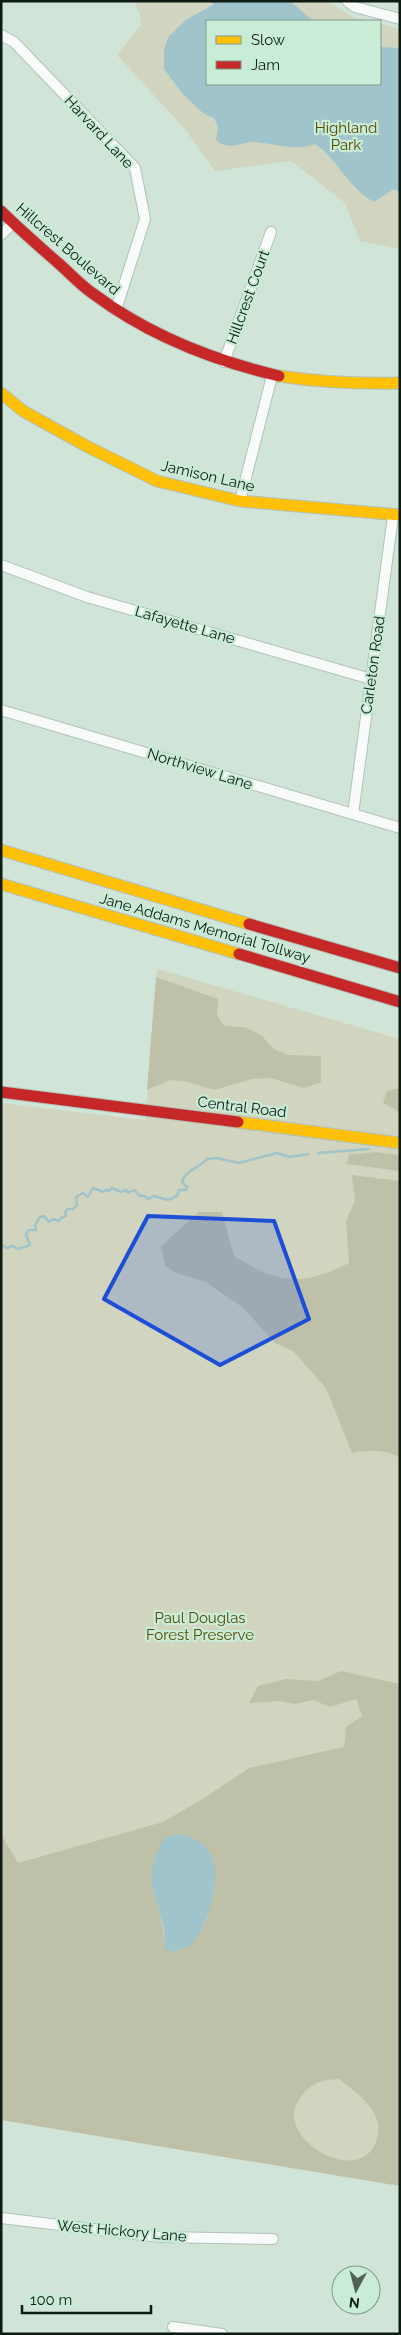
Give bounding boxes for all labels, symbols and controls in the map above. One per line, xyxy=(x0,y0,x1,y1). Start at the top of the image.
legend xyxy=(206,20,381,85)
text: Slow xyxy=(251,31,285,49)
text: Jam xyxy=(251,56,280,74)
street label: Harvard Lane xyxy=(61,92,137,172)
park label: Highland Park xyxy=(315,119,377,154)
street label: Hillcrest Boulevard xyxy=(12,199,124,299)
street label: Hillcrest Court xyxy=(223,247,273,347)
street label: Jamison Lane xyxy=(159,456,257,496)
street label: Lafayette Lane xyxy=(133,602,237,648)
street label: Carleton Road xyxy=(357,615,389,715)
street label: Northview Lane xyxy=(145,744,255,794)
street label: Jane Addams Memorial Tollway xyxy=(98,889,312,967)
street label: Central Road xyxy=(196,1093,288,1121)
park label: Paul Douglas Forest Preserve xyxy=(146,1609,254,1644)
street label: West Hickory Lane xyxy=(57,2216,188,2246)
north arrow xyxy=(331,2265,381,2315)
scale bar xyxy=(22,2282,151,2314)
text: 100 m xyxy=(30,2291,72,2309)
text: N xyxy=(348,2294,361,2311)

